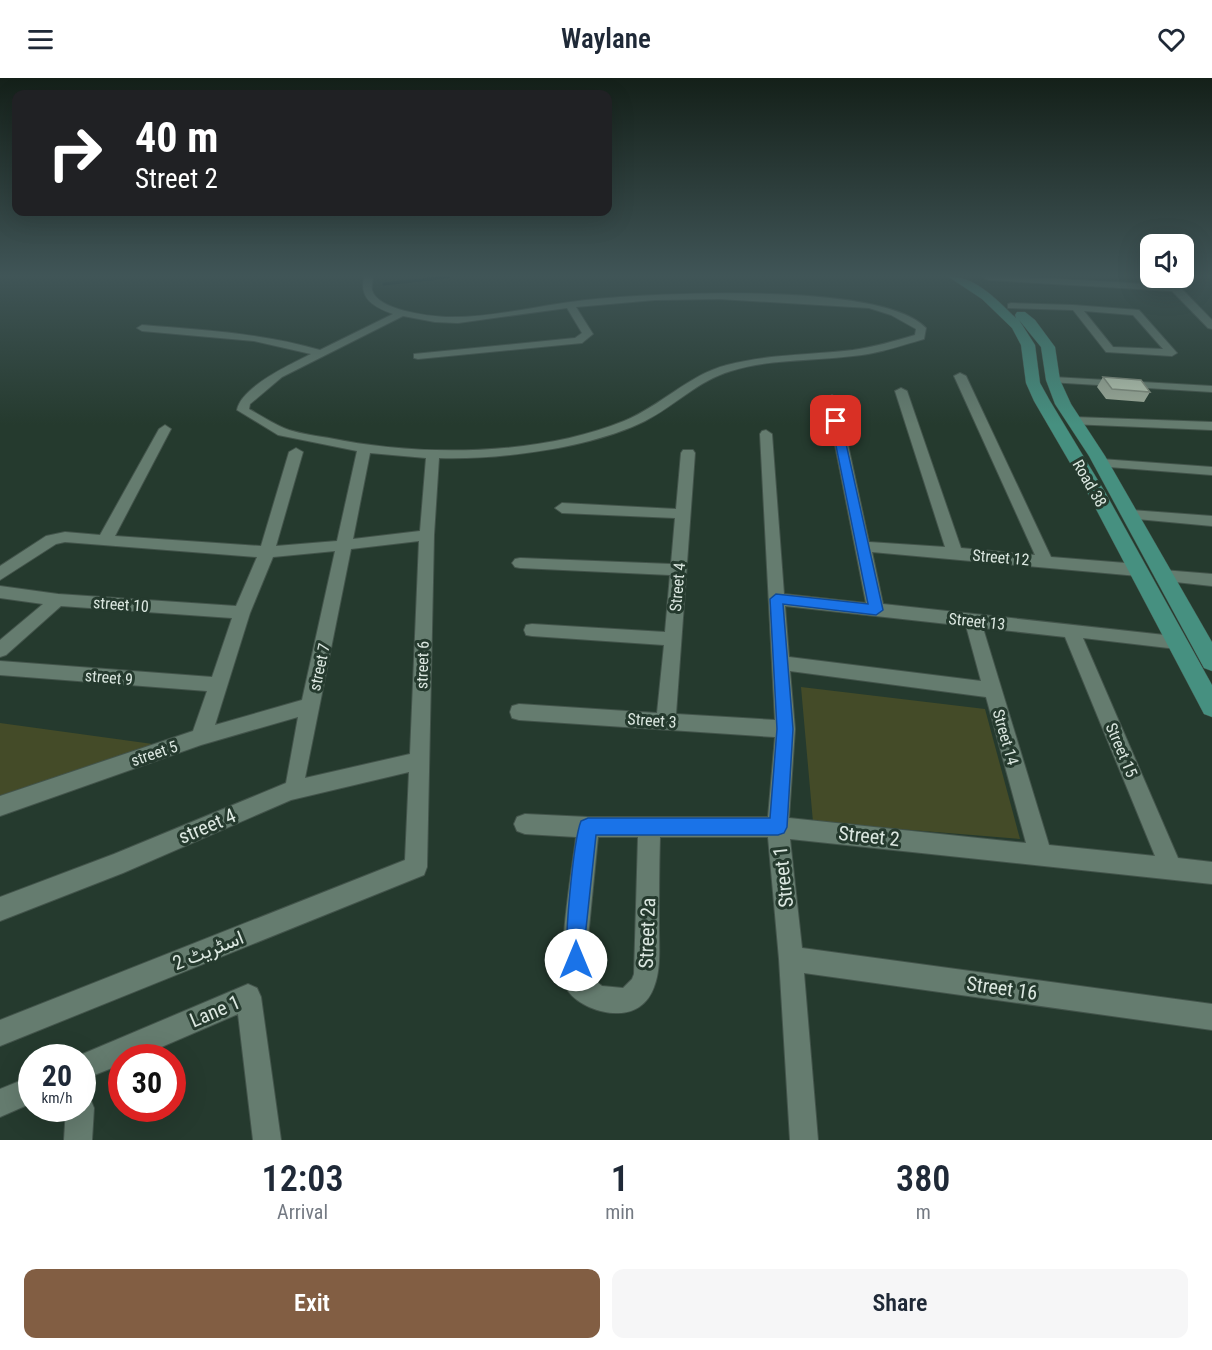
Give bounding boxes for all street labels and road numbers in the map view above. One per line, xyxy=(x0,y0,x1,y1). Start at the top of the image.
street label: Road 38 xyxy=(1068,456,1111,510)
street label: Street 12 xyxy=(972,546,1030,569)
street label: Street 4 xyxy=(666,562,689,612)
street label: street 10 xyxy=(92,593,150,616)
street label: Street 13 xyxy=(948,609,1006,634)
street label: street 6 xyxy=(412,641,433,689)
street label: street 7 xyxy=(305,642,334,693)
street label: street 9 xyxy=(84,666,134,689)
street label: Street 14 xyxy=(989,707,1023,767)
street label: Street 3 xyxy=(627,709,677,732)
street label: Street 15 xyxy=(1102,720,1141,780)
street label: street 5 xyxy=(128,737,180,770)
street label: street 4 xyxy=(175,803,239,849)
street label: Street 2 xyxy=(837,821,901,851)
street label: Street 1 xyxy=(768,845,798,909)
street label: Street 2a xyxy=(634,897,660,969)
street label: اسٹریٹ 2 xyxy=(169,925,247,976)
street label: Street 16 xyxy=(965,971,1039,1005)
street label: Lane 1 xyxy=(186,990,244,1032)

